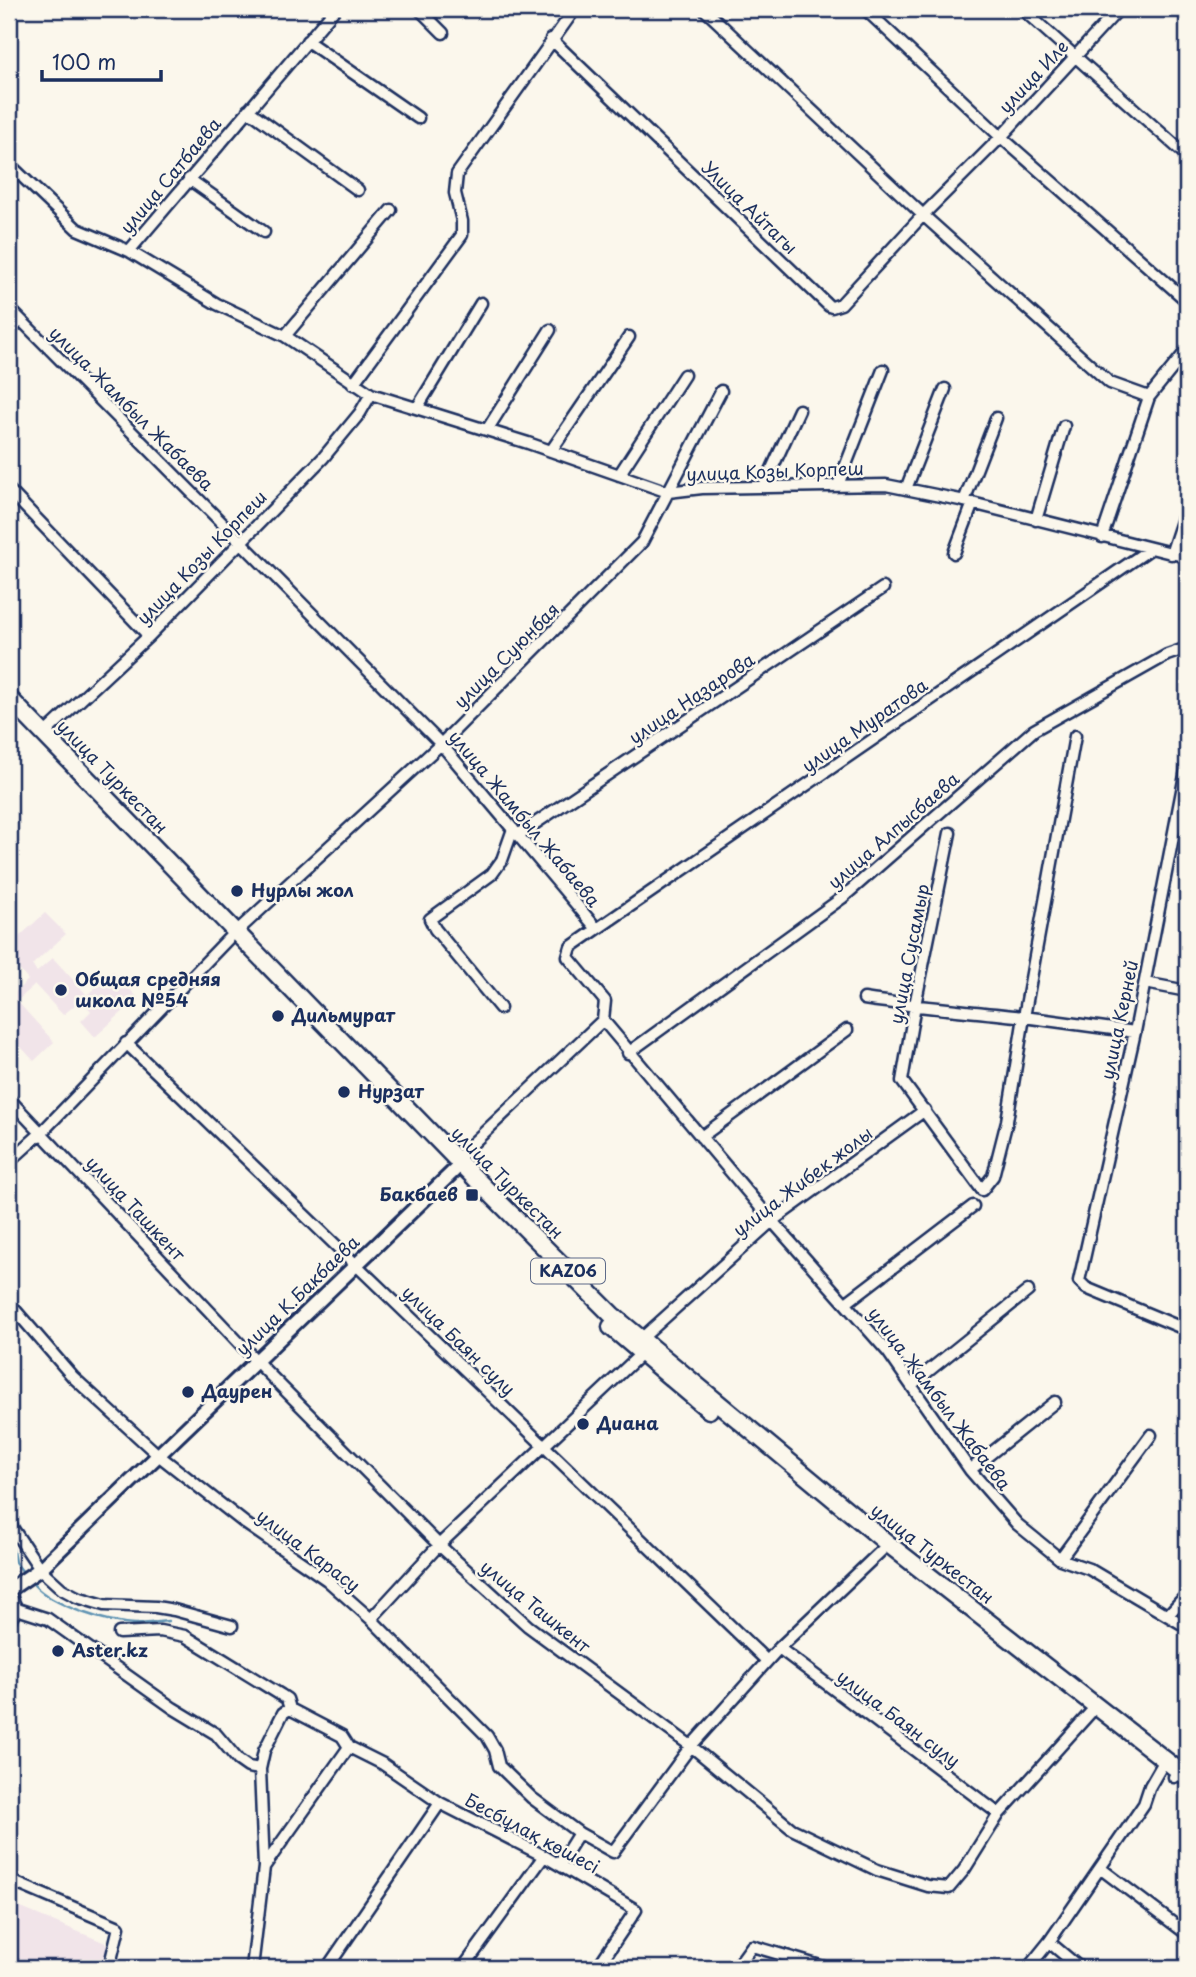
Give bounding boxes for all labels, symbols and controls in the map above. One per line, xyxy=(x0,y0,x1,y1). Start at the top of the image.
street label: улица Иле xyxy=(992,33,1074,119)
scale bar xyxy=(42,38,161,82)
text: 100 m xyxy=(52,45,116,77)
street label: улица Сатбаева xyxy=(113,110,227,239)
street label: Улица Айтагы xyxy=(696,154,804,260)
street label: улица Жамбыл Жабаева xyxy=(43,319,221,497)
street label: улица Козы Корпеш xyxy=(686,454,864,487)
street label: улица Козы Корпеш xyxy=(130,484,272,630)
street label: улица Суюнбая xyxy=(447,596,565,714)
street label: улица Назарова xyxy=(623,645,760,750)
street label: улица Муратова xyxy=(796,671,933,778)
street label: улица Туркестан xyxy=(51,713,175,839)
street label: улица Жамбыл Жабаева xyxy=(443,724,608,913)
street label: улица Алпысбаева xyxy=(821,765,965,895)
place label: Нурлы жол xyxy=(251,876,354,903)
street label: улица Сусамыр xyxy=(882,881,935,1026)
marker: Нурлы жол xyxy=(229,883,245,899)
street label: улица Керней xyxy=(1093,957,1144,1082)
place label: Общая средняя школа №54 xyxy=(75,965,221,1013)
marker: Общая средняя школа №54 xyxy=(53,982,69,998)
place label: Дильмурат xyxy=(291,1001,396,1028)
marker: Дильмурат xyxy=(270,1008,286,1024)
place label: Нурзат xyxy=(358,1077,425,1104)
marker: Нурзат xyxy=(336,1084,352,1100)
street label: улица Туркестан xyxy=(445,1119,571,1245)
street label: улица Жибек жолы xyxy=(727,1119,878,1242)
street label: улица Ташкент xyxy=(80,1149,192,1267)
place label: Бакбаев xyxy=(380,1180,458,1207)
marker: Бакбаев xyxy=(464,1187,480,1203)
street label: улица К.Бакбаева xyxy=(229,1228,366,1361)
road number: KАZ06 xyxy=(531,1259,605,1284)
street label: улица Баян сулу xyxy=(396,1279,522,1401)
street label: улица Жамбыл Жабаева xyxy=(862,1301,1019,1496)
place label: Даурен xyxy=(201,1377,273,1404)
marker: Даурен xyxy=(180,1384,196,1400)
place label: Диана xyxy=(596,1409,659,1436)
marker: Диана xyxy=(575,1416,591,1432)
street label: улица Туркестан xyxy=(866,1496,1000,1610)
street label: улица Карасу xyxy=(251,1502,366,1598)
street label: улица Ташкент xyxy=(475,1553,597,1659)
place label: Aster.kz xyxy=(71,1636,148,1663)
marker: Aster.kz xyxy=(50,1643,66,1659)
street label: улица Баян сулу xyxy=(832,1662,966,1773)
street label: Бесбұлақ көшесі xyxy=(461,1786,605,1880)

